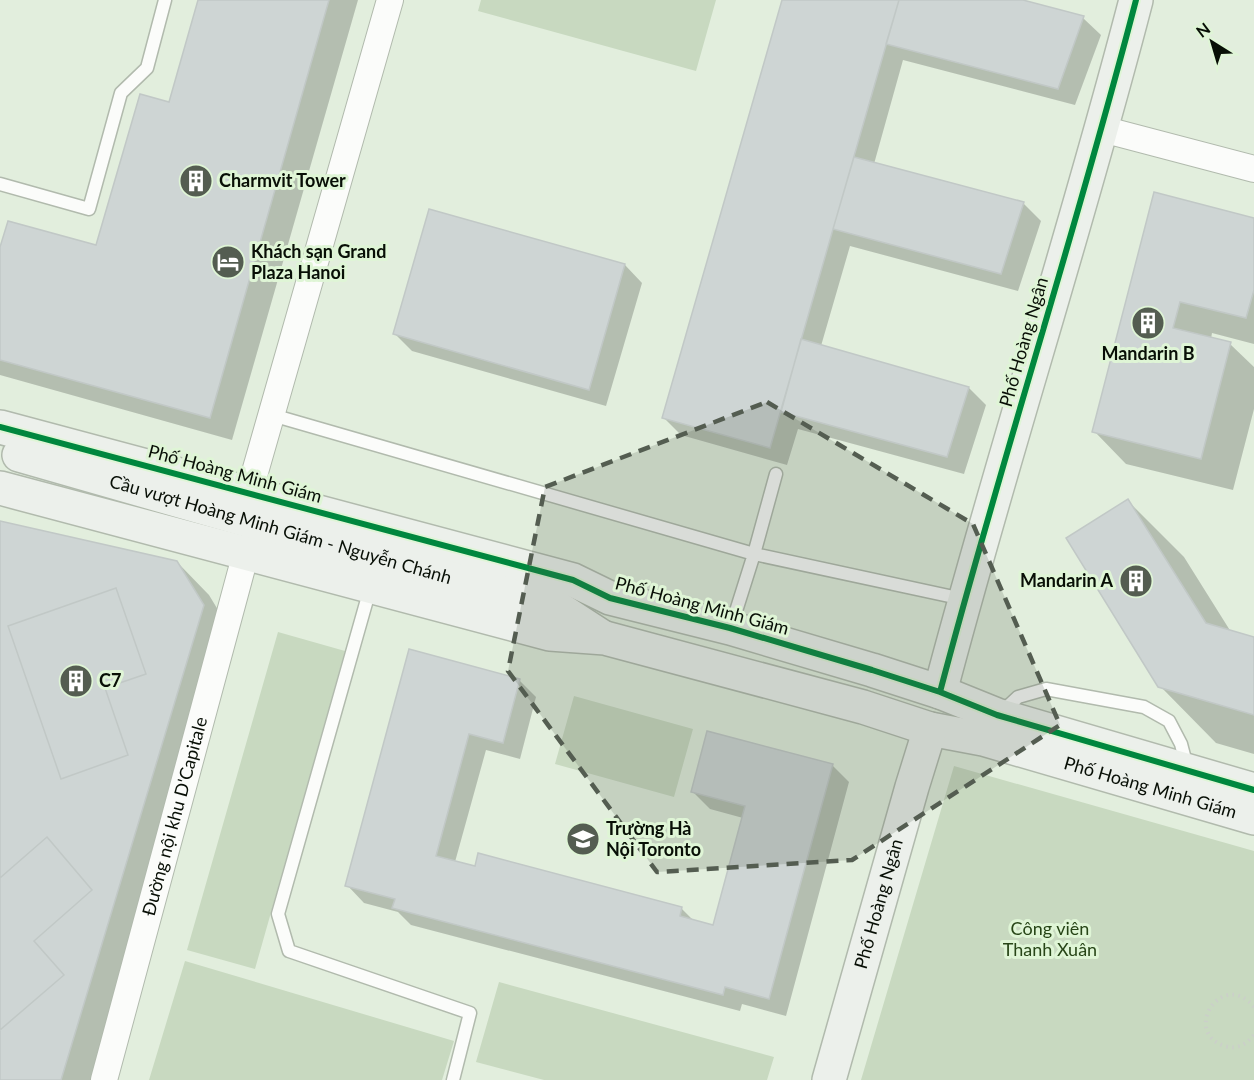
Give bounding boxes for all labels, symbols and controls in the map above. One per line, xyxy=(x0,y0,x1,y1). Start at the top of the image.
north arrow xyxy=(1182,12,1242,72)
text: N xyxy=(1192,18,1213,41)
building icon: Charmvit Tower xyxy=(178,163,214,199)
place label: Charmvit Tower xyxy=(219,169,346,191)
place label: Khách sạn Grand Plaza Hanoi xyxy=(251,240,386,283)
hotel icon: Khách sạn Grand Plaza Hanoi xyxy=(210,244,246,280)
street label: Phố Hoàng Ngân xyxy=(994,274,1052,409)
building icon: Mandarin B xyxy=(1130,305,1166,341)
place label: Mandarin B xyxy=(1101,342,1195,364)
street label: Phố Hoàng Minh Giám xyxy=(146,439,325,507)
street label: Cầu vượt Hoàng Minh Giám - Nguyễn Chánh xyxy=(107,469,454,588)
building icon: Mandarin A xyxy=(1118,563,1154,599)
place label: Mandarin A xyxy=(1020,569,1113,591)
street label: Phố Hoàng Minh Giám xyxy=(613,571,792,639)
building icon: C7 xyxy=(58,663,94,699)
place label: C7 xyxy=(99,669,121,691)
street label: Đường nội khu D'Capitale xyxy=(137,714,211,918)
street label: Phố Hoàng Minh Giám xyxy=(1062,751,1240,822)
place label: Trường Hà Nội Toronto xyxy=(606,817,701,860)
school or university icon: Trường Hà Nội Toronto xyxy=(565,821,601,857)
street label: Phố Hoàng Ngân xyxy=(849,836,907,971)
park label: Công viên Thanh Xuân xyxy=(1003,917,1097,960)

